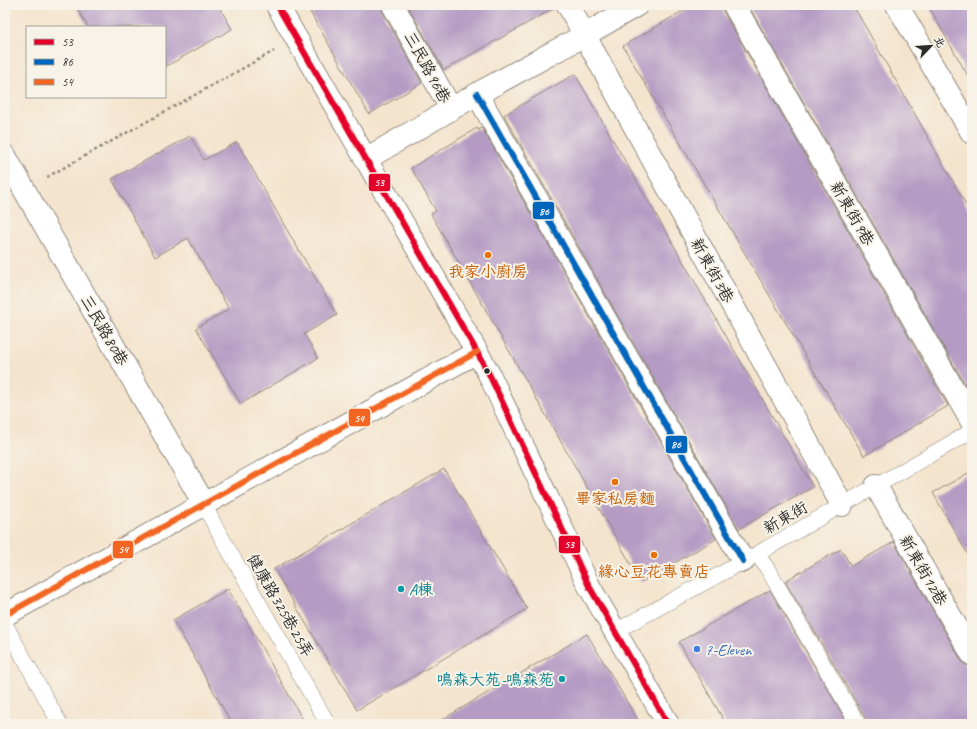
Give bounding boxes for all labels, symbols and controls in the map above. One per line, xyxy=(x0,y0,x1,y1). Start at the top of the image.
legend xyxy=(26,26,166,98)
north arrow xyxy=(911,26,951,66)
street label: 三民路96巷 xyxy=(399,28,455,107)
text: 53 xyxy=(62,34,74,50)
text: 北 xyxy=(931,34,949,50)
text: 86 xyxy=(62,54,73,70)
text: 54 xyxy=(62,74,74,90)
line badge: 53 xyxy=(368,173,391,192)
text: 53 xyxy=(374,175,385,189)
street label: 新東街9巷 xyxy=(826,178,879,249)
line badge: 86 xyxy=(532,201,555,220)
text: 86 xyxy=(539,204,550,218)
street label: 新東街3巷 xyxy=(686,234,738,306)
marker: 我家小廚房 xyxy=(483,250,493,260)
place label: 我家小廚房 xyxy=(448,262,528,282)
street label: 三民路80巷 xyxy=(76,292,132,369)
unlabelled marker xyxy=(482,366,492,376)
line badge: 54 xyxy=(348,408,371,427)
text: 54 xyxy=(354,411,366,425)
line badge: 86 xyxy=(665,435,688,454)
text: 86 xyxy=(671,437,682,451)
marker: 畢家私房麵 xyxy=(610,477,620,487)
place label: 畢家私房麵 xyxy=(575,489,655,509)
street label: 新東街 xyxy=(760,497,811,539)
street label: 新東街12巷 xyxy=(895,532,951,609)
line badge: 53 xyxy=(558,535,581,554)
text: 53 xyxy=(564,537,575,551)
line badge: 54 xyxy=(112,540,134,559)
text: 54 xyxy=(118,542,130,556)
street label: 健康路325巷25弄 xyxy=(242,550,318,661)
marker: 緣心豆花專賣店 xyxy=(649,550,659,560)
place label: 緣心豆花專賣店 xyxy=(598,562,710,582)
place label: A棟 xyxy=(409,580,434,600)
marker: A棟 xyxy=(396,584,406,594)
place label: 7-Eleven xyxy=(705,640,752,660)
marker: 7-Eleven xyxy=(692,644,702,654)
place label: 鳴森大苑-鳴森苑 xyxy=(437,670,554,690)
marker: 鳴森大苑-鳴森苑 xyxy=(557,674,567,684)

